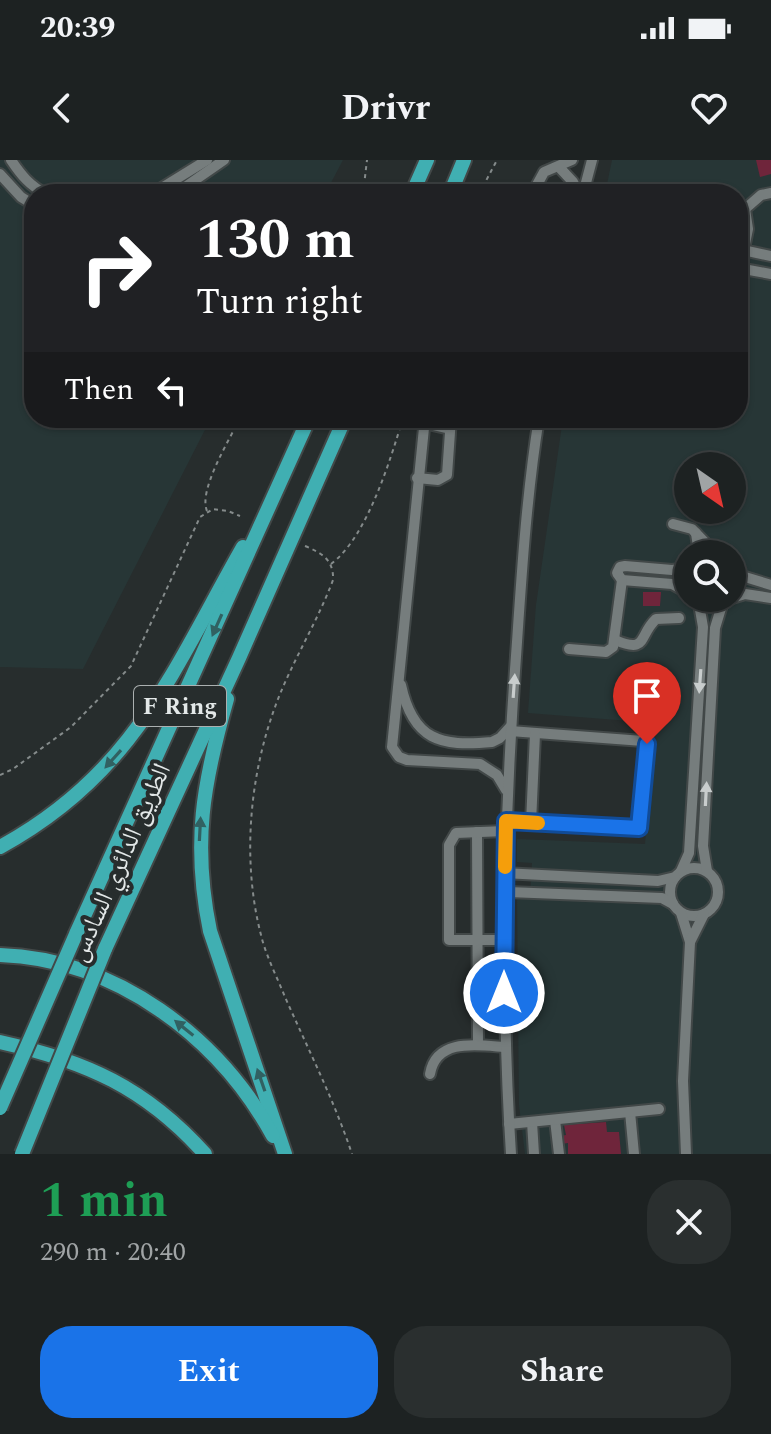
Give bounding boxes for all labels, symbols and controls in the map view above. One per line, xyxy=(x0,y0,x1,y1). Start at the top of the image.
text: 20:39 xyxy=(40,5,115,51)
text: Drivr xyxy=(341,81,430,136)
icon: back xyxy=(40,86,84,130)
icon: heart xyxy=(687,86,731,130)
text: 130 m xyxy=(196,198,355,283)
icon: right xyxy=(64,216,168,320)
text: Turn right xyxy=(196,275,363,330)
text: Then xyxy=(64,367,134,413)
icon: left xyxy=(150,368,194,412)
north arrow xyxy=(674,452,746,524)
map controls xyxy=(674,452,746,612)
button: search xyxy=(674,540,746,612)
one-way arrow xyxy=(210,613,223,636)
pin xyxy=(613,662,681,744)
one-way arrow xyxy=(693,669,706,694)
one-way arrow xyxy=(508,673,521,698)
icon: arrive xyxy=(625,674,669,718)
road number: F Ring xyxy=(134,686,226,726)
one-way arrow xyxy=(104,749,122,769)
street label: الطريق الدائري السادس xyxy=(58,757,182,968)
one-way arrow xyxy=(700,781,713,806)
one-way arrow xyxy=(194,816,207,841)
position arrow xyxy=(462,951,546,1035)
one-way arrow xyxy=(174,1020,194,1037)
one-way arrow xyxy=(254,1068,266,1092)
text: 1 min xyxy=(40,1165,168,1238)
button: close xyxy=(647,1180,731,1264)
text: 290 m · 20:40 xyxy=(40,1232,186,1272)
button: Exit xyxy=(40,1326,378,1418)
button: Share xyxy=(394,1326,731,1418)

